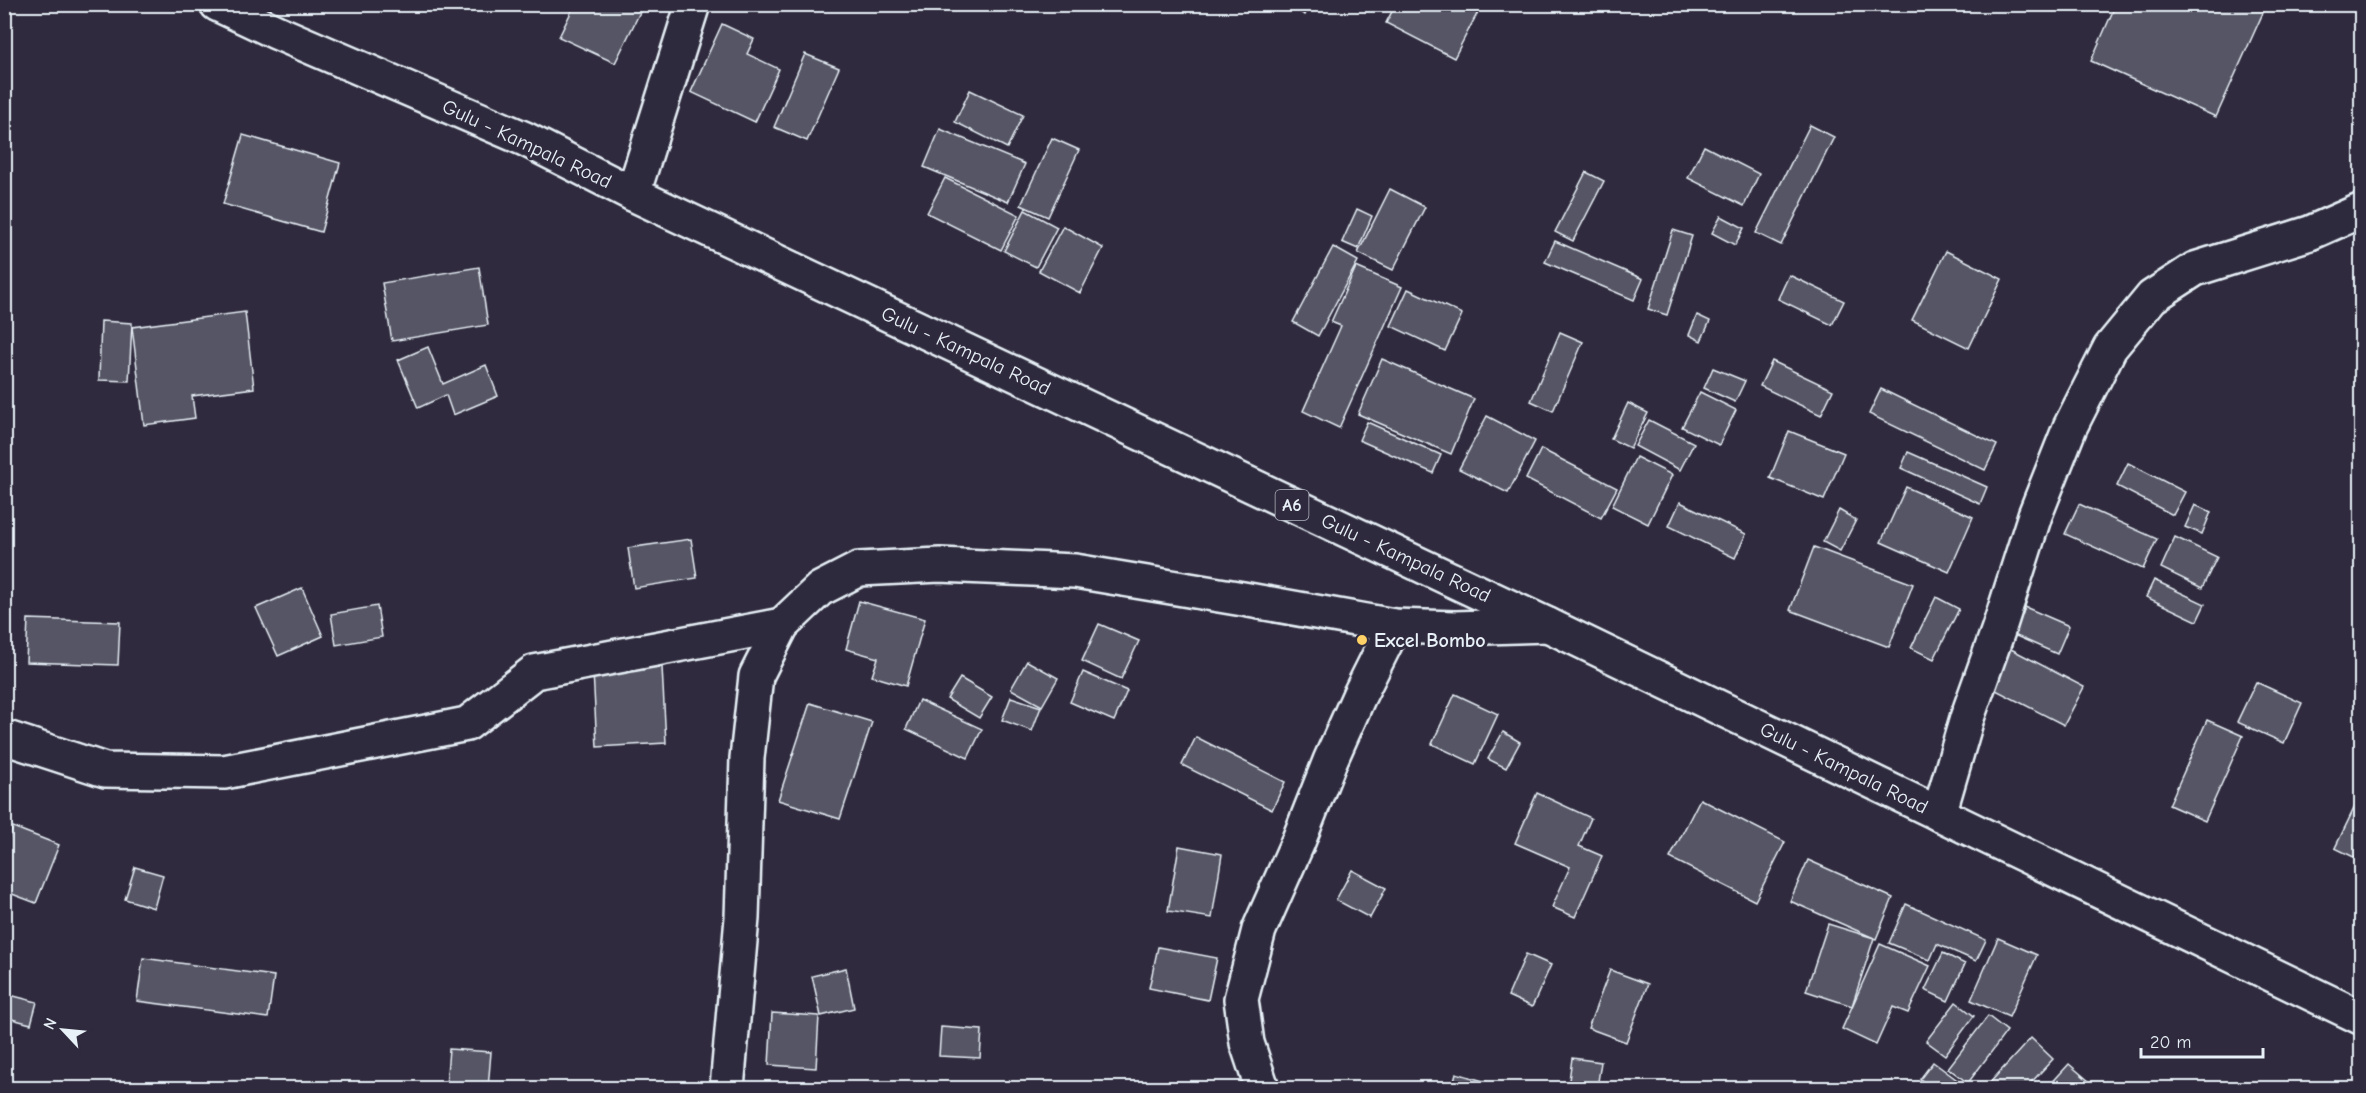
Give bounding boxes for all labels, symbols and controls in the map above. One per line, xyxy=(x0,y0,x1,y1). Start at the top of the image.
street label: Gulu - Kampala Road xyxy=(439,95,615,193)
street label: Gulu - Kampala Road xyxy=(878,302,1054,400)
road number: A6 xyxy=(1276,490,1308,520)
street label: Gulu - Kampala Road xyxy=(1318,509,1494,607)
place label: Excel Bombo xyxy=(1374,629,1486,652)
marker: Excel Bombo xyxy=(1355,633,1369,647)
street label: Gulu - Kampala Road xyxy=(1756,717,1932,819)
north arrow xyxy=(33,1000,93,1060)
text: N xyxy=(40,1015,61,1032)
scale bar xyxy=(2141,1021,2262,1059)
text: 20 m xyxy=(2150,1032,2191,1053)

